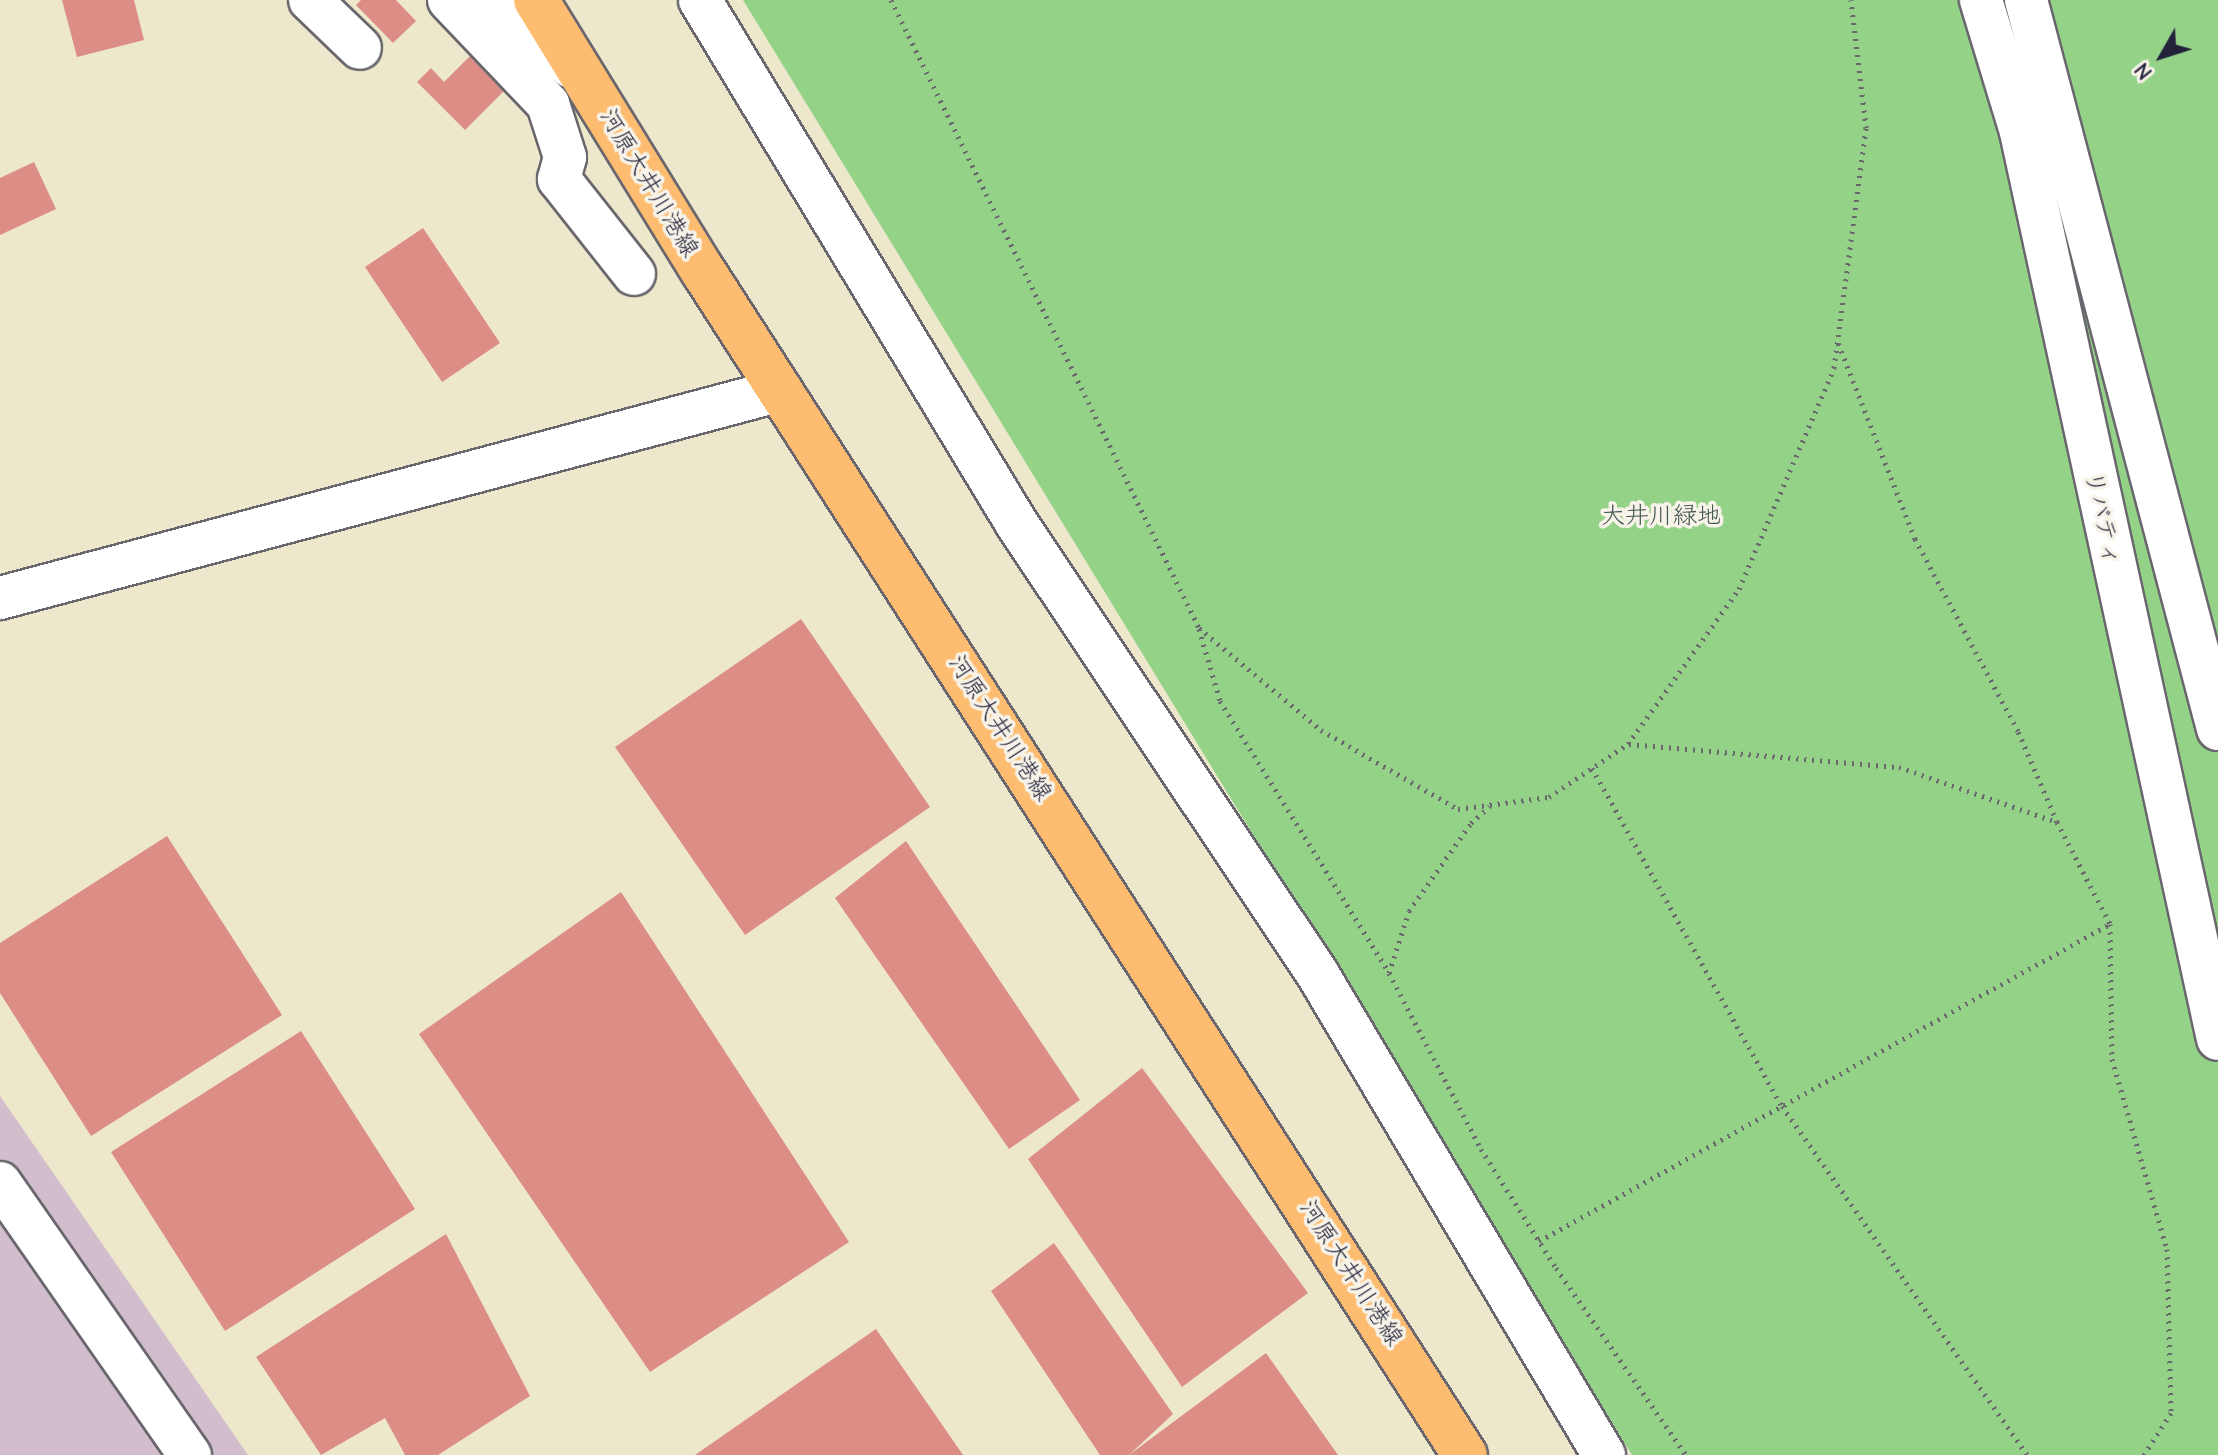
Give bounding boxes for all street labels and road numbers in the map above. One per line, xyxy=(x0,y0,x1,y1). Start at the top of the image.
street label: 河原大井川港線 xyxy=(593,104,705,262)
street label: リバティ xyxy=(2079,468,2127,568)
street label: 河原大井川港線 xyxy=(942,650,1058,806)
street label: 河原大井川港線 xyxy=(1293,1195,1409,1351)

